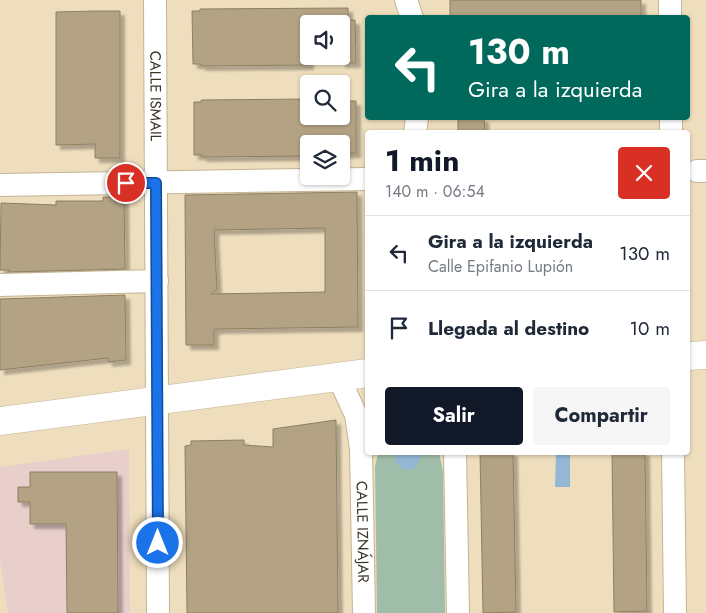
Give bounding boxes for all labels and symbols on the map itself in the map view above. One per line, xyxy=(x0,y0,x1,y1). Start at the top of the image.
street label: CALLE ISMAIL xyxy=(144,51,167,142)
pin xyxy=(105,162,147,204)
street label: CALLE IZNÁJAR xyxy=(351,481,374,583)
position arrow xyxy=(131,516,183,568)

